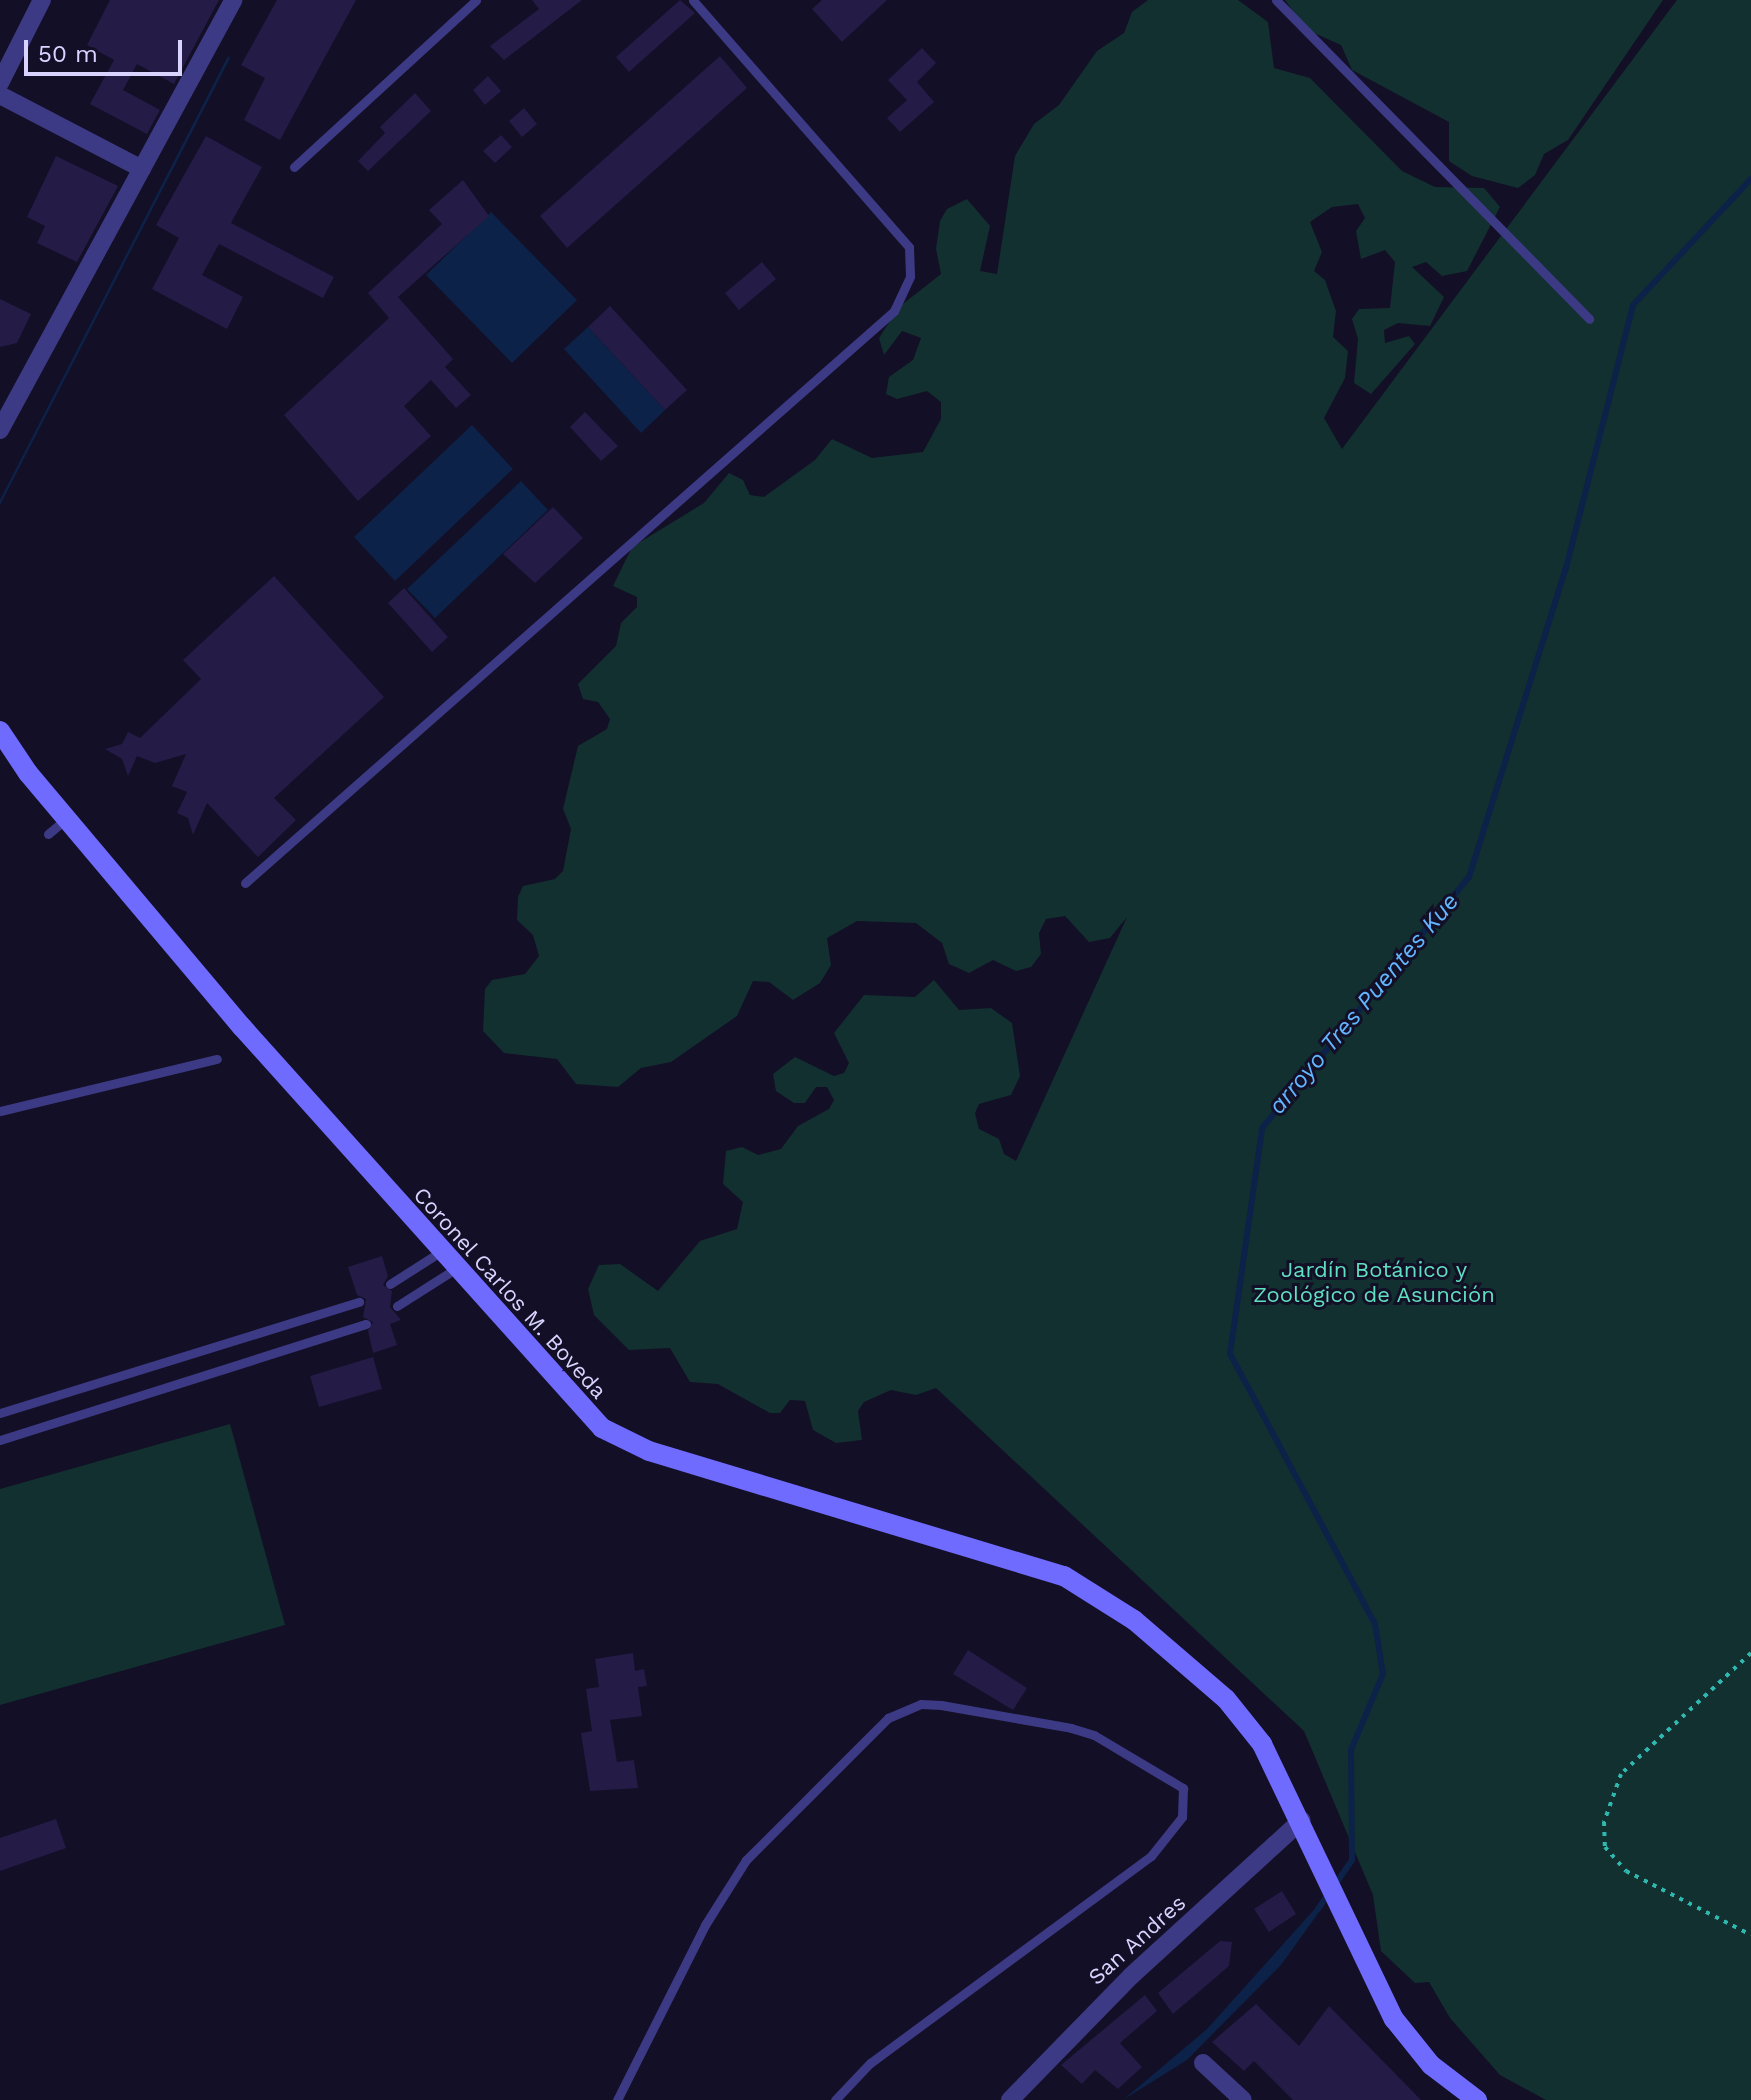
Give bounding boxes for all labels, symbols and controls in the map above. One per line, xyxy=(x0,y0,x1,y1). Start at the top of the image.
scale bar xyxy=(28,24,186,74)
text: 50 m xyxy=(38,40,98,68)
water label: arroyo Tres Puentes Kue xyxy=(1263,887,1465,1121)
street label: Coronel Carlos M. Boveda xyxy=(408,1182,612,1404)
park label: Jardín Botánico y Zoológico de Asunción xyxy=(1253,1256,1495,1308)
street label: San Andres xyxy=(1083,1889,1191,1991)

